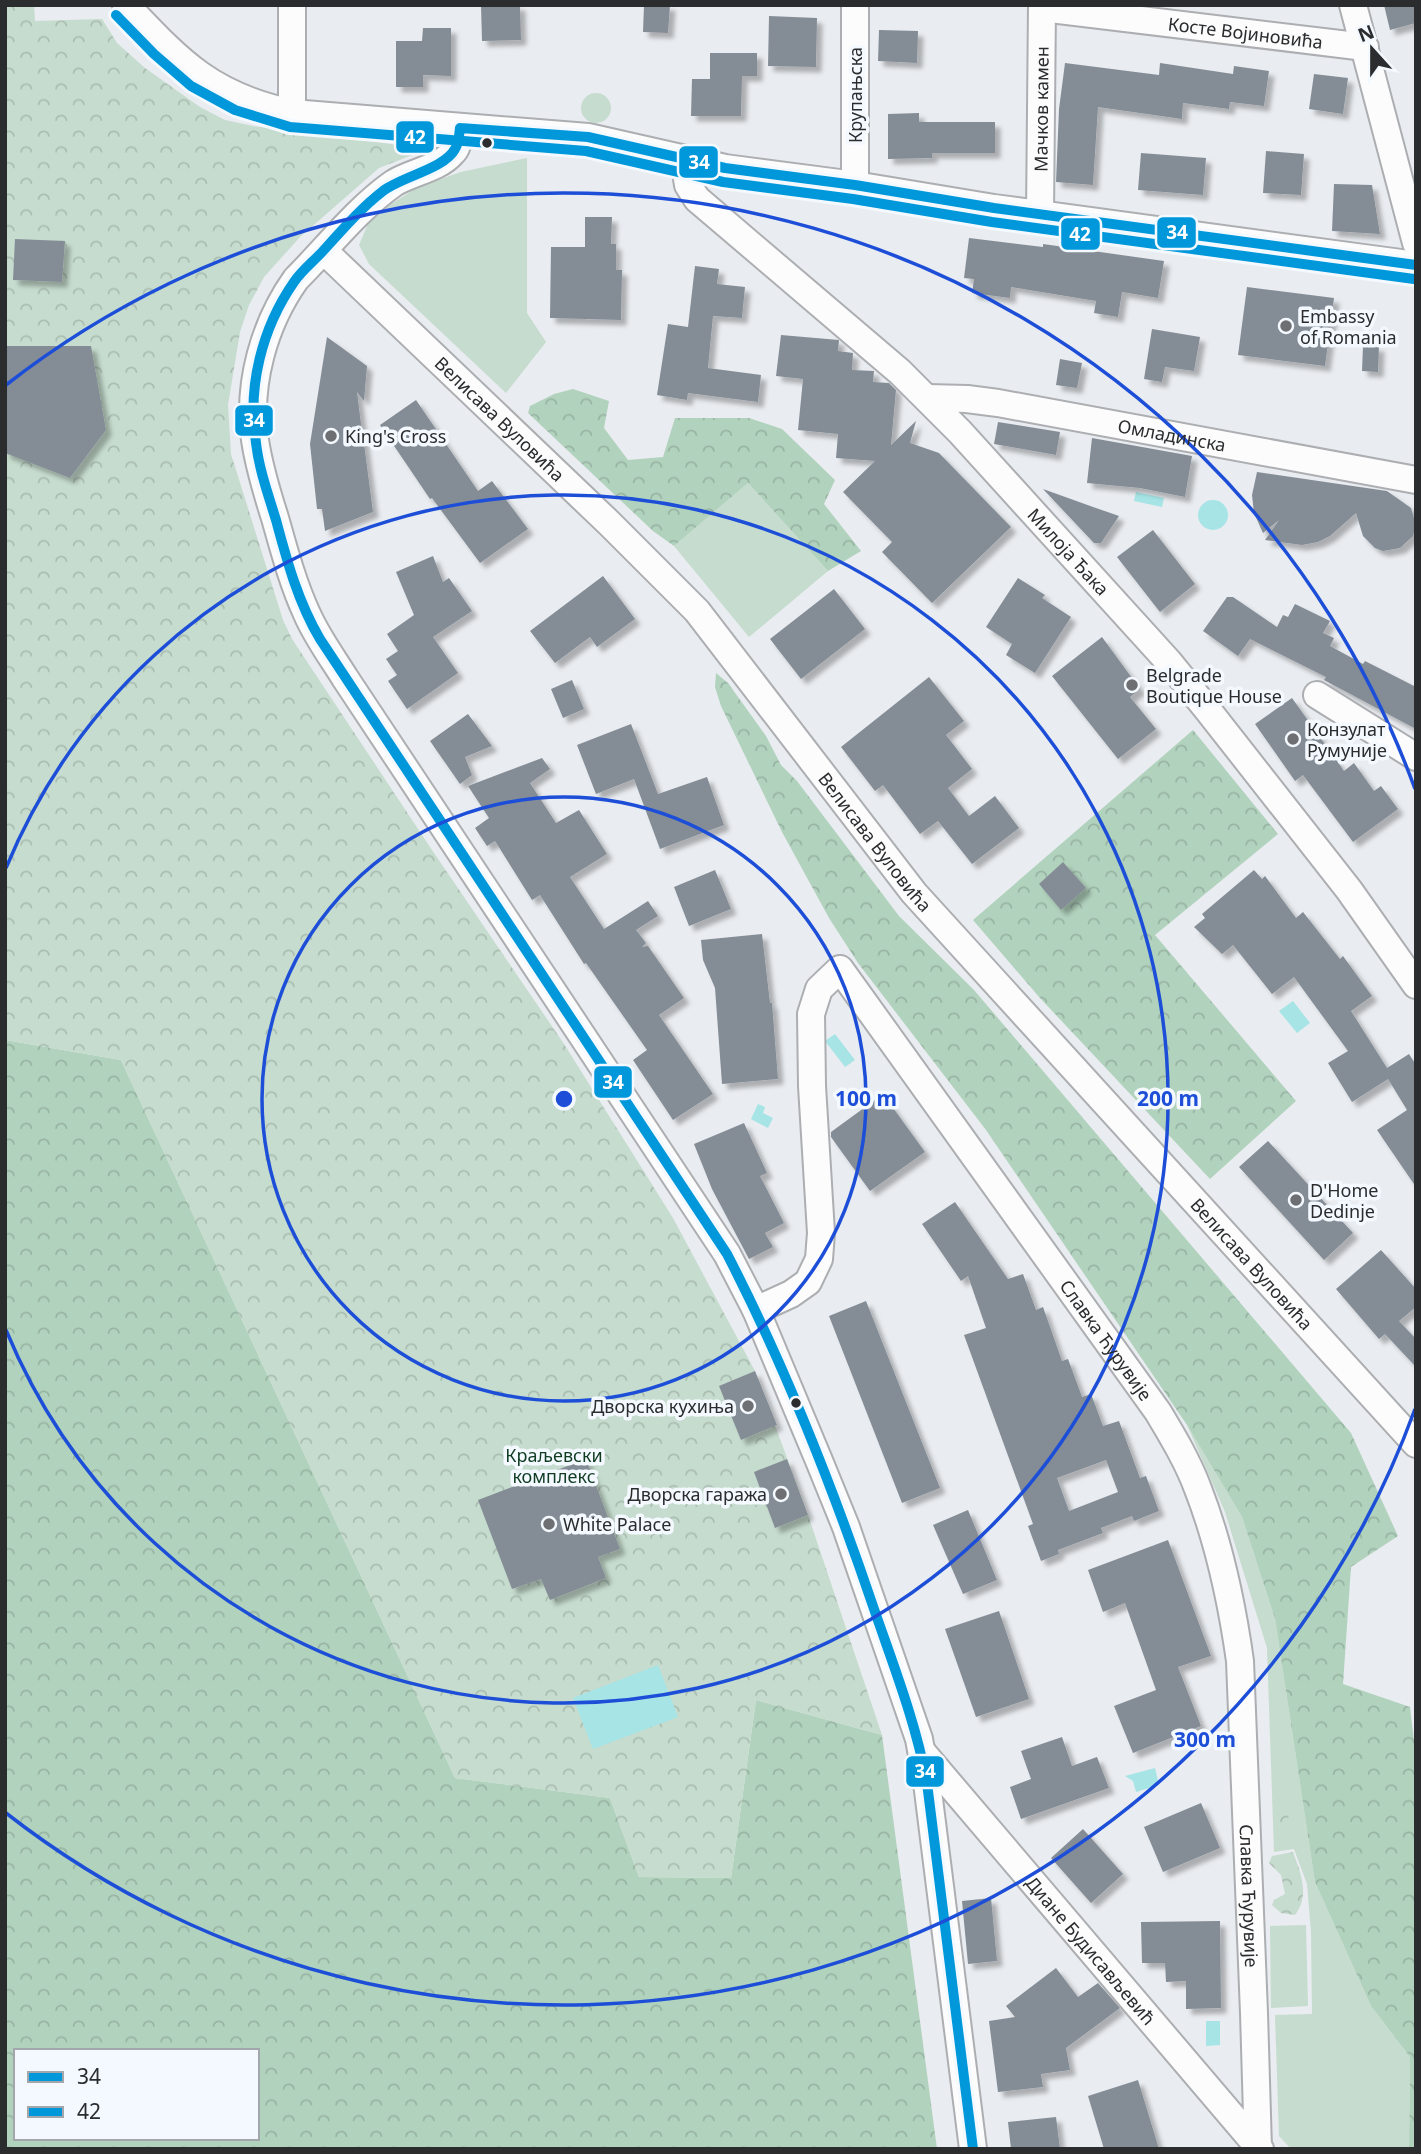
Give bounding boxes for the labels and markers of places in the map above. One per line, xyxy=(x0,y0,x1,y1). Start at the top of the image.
unlabelled marker xyxy=(480,136,494,150)
place label: Embassy of Romania xyxy=(1300,304,1397,349)
marker: Embassy of Romania xyxy=(1278,318,1294,334)
place label: King's Cross xyxy=(345,424,446,448)
marker: King's Cross xyxy=(323,428,339,444)
place label: Belgrade Boutique House xyxy=(1146,663,1282,708)
marker: Belgrade Boutique House xyxy=(1124,677,1140,693)
place label: Конзулат Румуније xyxy=(1307,717,1387,762)
marker: Конзулат Румуније xyxy=(1285,731,1301,747)
centre of rings xyxy=(552,1087,576,1111)
place label: D'Home Dedinje xyxy=(1310,1178,1378,1223)
marker: D'Home Dedinje xyxy=(1288,1192,1304,1208)
place label: Дворска кухиња xyxy=(591,1394,734,1418)
unlabelled marker xyxy=(789,1396,803,1410)
marker: Дворска кухиња xyxy=(740,1398,756,1414)
place label: Дворска гаража xyxy=(628,1482,767,1506)
marker: Дворска гаража xyxy=(773,1486,789,1502)
place label: White Palace xyxy=(563,1512,671,1536)
marker: White Palace xyxy=(541,1516,557,1532)

